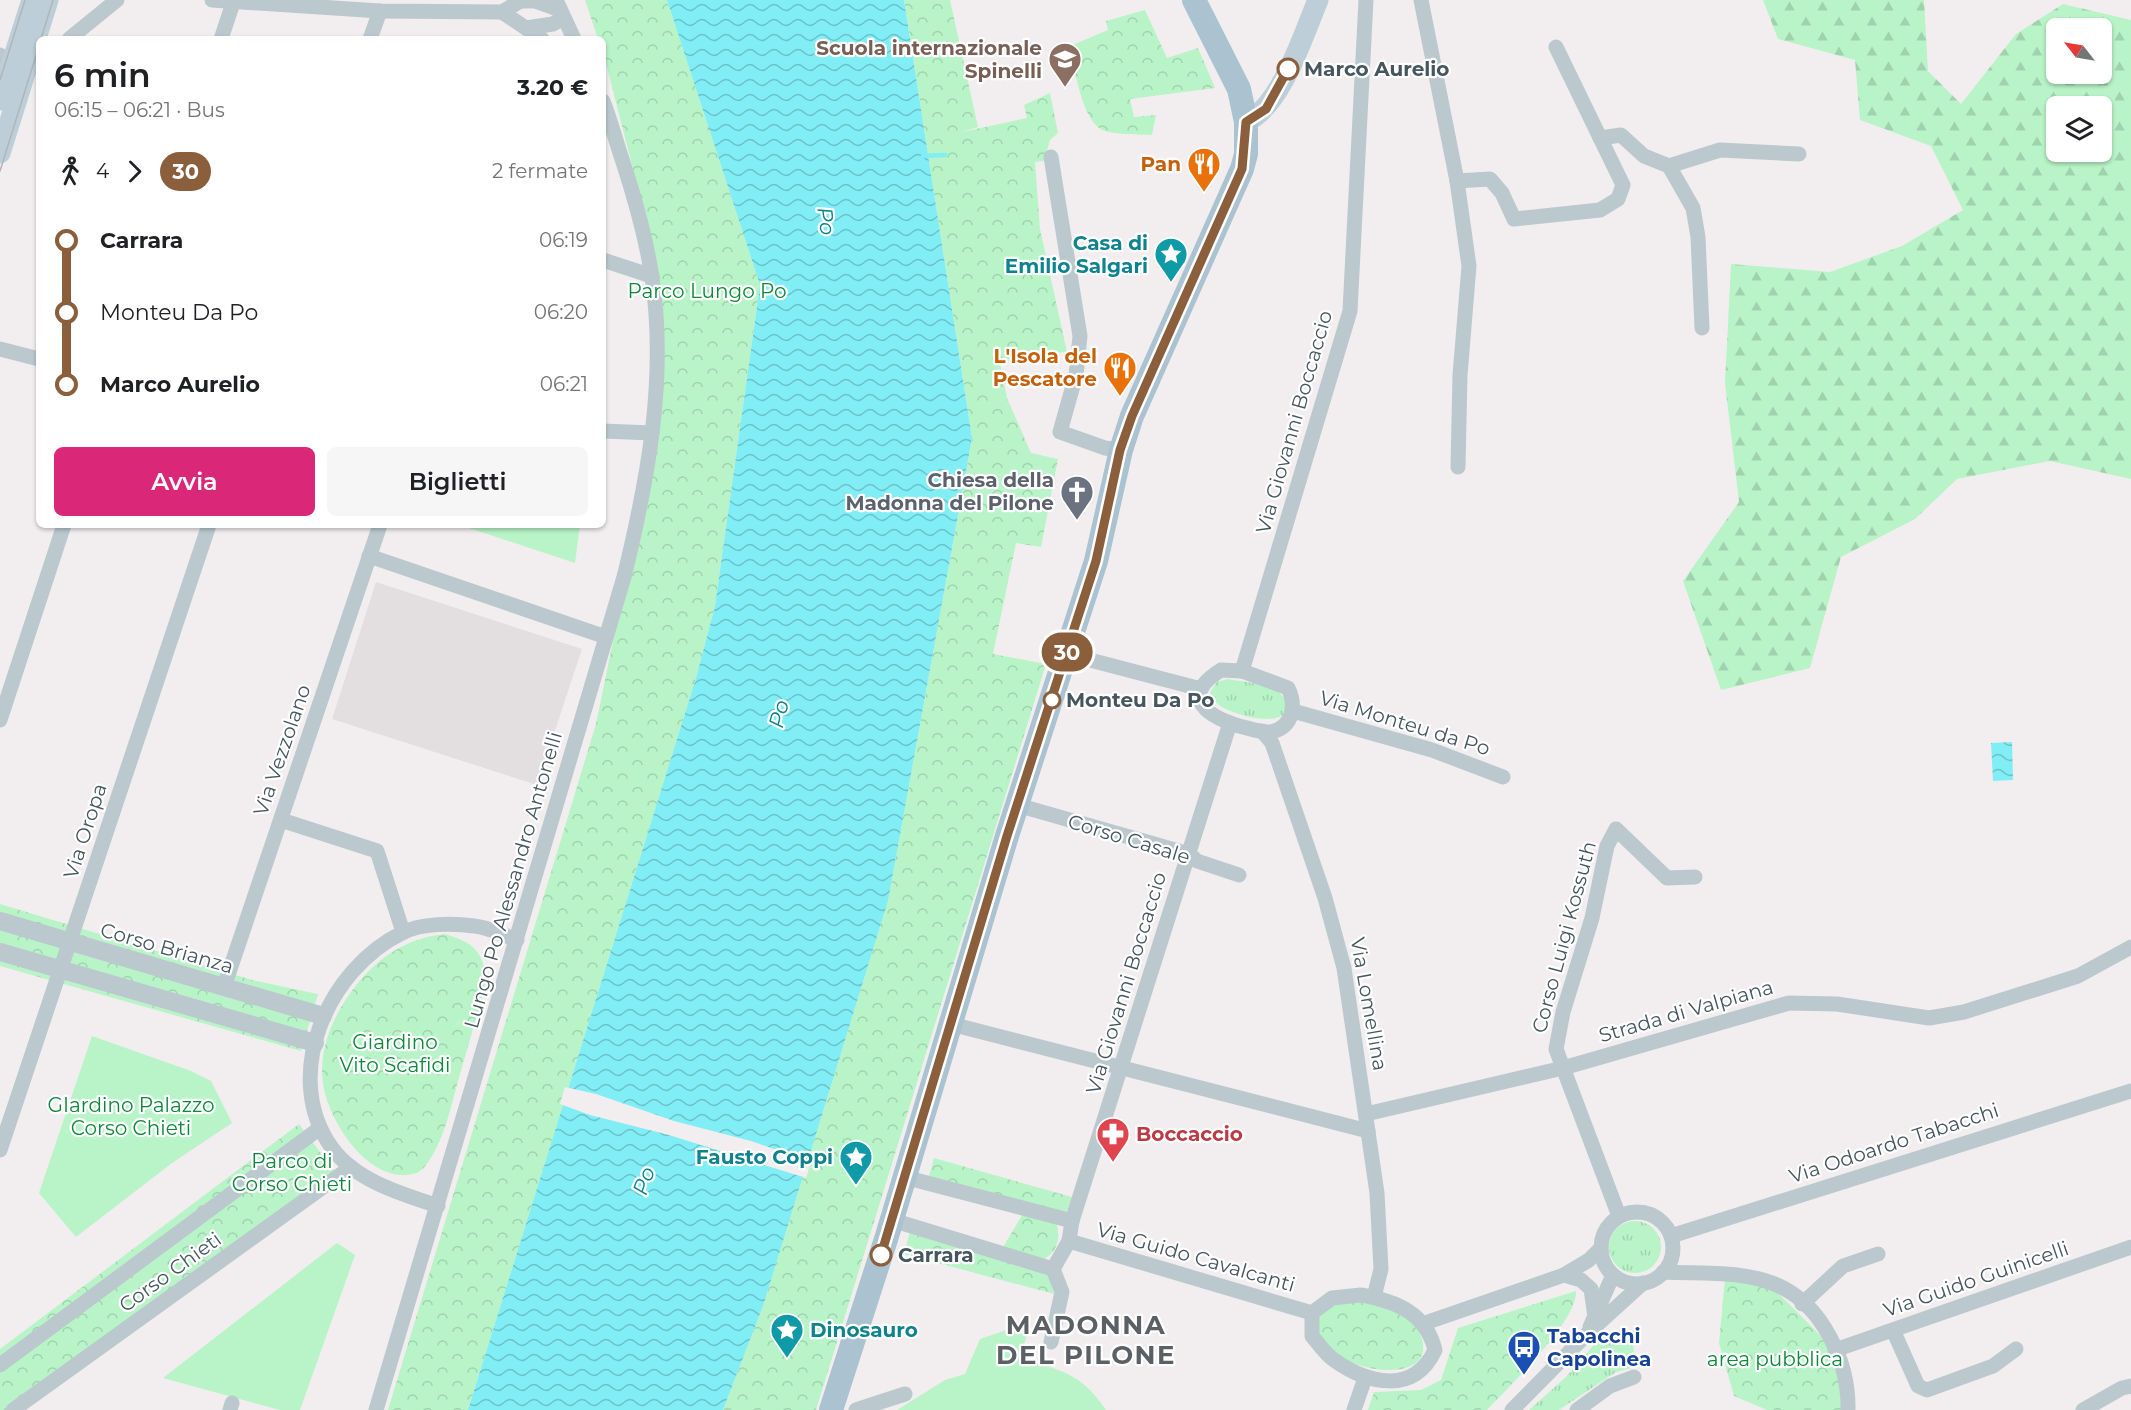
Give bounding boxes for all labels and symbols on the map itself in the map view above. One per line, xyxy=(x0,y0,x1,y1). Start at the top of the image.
north arrow xyxy=(2046,18,2112,84)
place label: Scuola internazionale Spinelli xyxy=(816,36,1042,83)
school or university icon: Scuola internazionale Spinelli xyxy=(1047,41,1083,88)
place label: Marco Aurelio xyxy=(1304,57,1449,81)
marker: Marco Aurelio xyxy=(1277,58,1299,80)
restaurant icon: Pan xyxy=(1186,146,1222,193)
place label: Pan xyxy=(1141,152,1181,176)
water label: Po xyxy=(812,206,841,236)
place label: Casa di Emilio Salgari xyxy=(1005,231,1148,278)
place icon: Casa di Emilio Salgari xyxy=(1153,236,1189,283)
park label: Parco Lungo Po xyxy=(627,279,787,303)
street label: Via Giovanni Boccaccio xyxy=(1251,308,1337,536)
place label: L'Isola del Pescatore xyxy=(993,344,1097,391)
restaurant icon: L'Isola del Pescatore xyxy=(1102,350,1138,397)
place label: Chiesa della Madonna del Pilone xyxy=(845,468,1054,515)
church icon: Chiesa della Madonna del Pilone xyxy=(1059,474,1095,521)
line badge: 30 xyxy=(1040,632,1094,672)
street label: Via Vezzolano xyxy=(248,681,316,819)
street label: Via Monteu da Po xyxy=(1317,686,1493,760)
place label: Monteu Da Po xyxy=(1066,688,1214,712)
marker: Monteu Da Po xyxy=(1043,691,1061,709)
water label: Po xyxy=(763,697,794,730)
street label: Lungo Po Alessandro Antonelli xyxy=(459,729,567,1031)
street label: Via Oropa xyxy=(58,780,112,882)
street label: Corso Casale xyxy=(1065,809,1193,869)
street label: Corso Luigi Kossuth xyxy=(1527,839,1601,1035)
street label: Via Giovanni Boccaccio xyxy=(1081,869,1171,1097)
street label: Corso Brianza xyxy=(98,918,236,978)
street label: Via Lomellina xyxy=(1345,935,1393,1073)
street label: Strada di Valpiana xyxy=(1596,975,1776,1047)
park label: Giardino Vito Scafidi xyxy=(340,1030,450,1077)
park label: GIardino Palazzo Corso Chieti xyxy=(47,1093,215,1140)
street label: Via Odoardo Tabacchi xyxy=(1786,1098,2002,1188)
pharmacy icon: Boccaccio xyxy=(1095,1116,1131,1163)
place label: Boccaccio xyxy=(1136,1122,1243,1146)
place icon: Fausto Coppi xyxy=(838,1139,874,1186)
place label: Fausto Coppi xyxy=(696,1145,833,1169)
park label: Parco di Corso Chieti xyxy=(232,1149,352,1196)
water label: Po xyxy=(627,1164,660,1198)
street label: Via Guido Cavalcanti xyxy=(1094,1217,1298,1297)
street label: Corso Chieti xyxy=(114,1227,226,1317)
street label: Via Guido Guinicelli xyxy=(1880,1236,2072,1322)
place label: Carrara xyxy=(898,1243,974,1267)
marker: Carrara xyxy=(870,1244,892,1266)
district label: MADONNA DEL PILONE xyxy=(996,1309,1176,1371)
place icon: Dinosauro xyxy=(769,1312,805,1359)
place label: Dinosauro xyxy=(810,1318,918,1342)
place label: Tabacchi Capolinea xyxy=(1547,1324,1651,1371)
bus stop icon: Tabacchi Capolinea xyxy=(1506,1329,1542,1376)
park label: area pubblica xyxy=(1707,1347,1843,1371)

